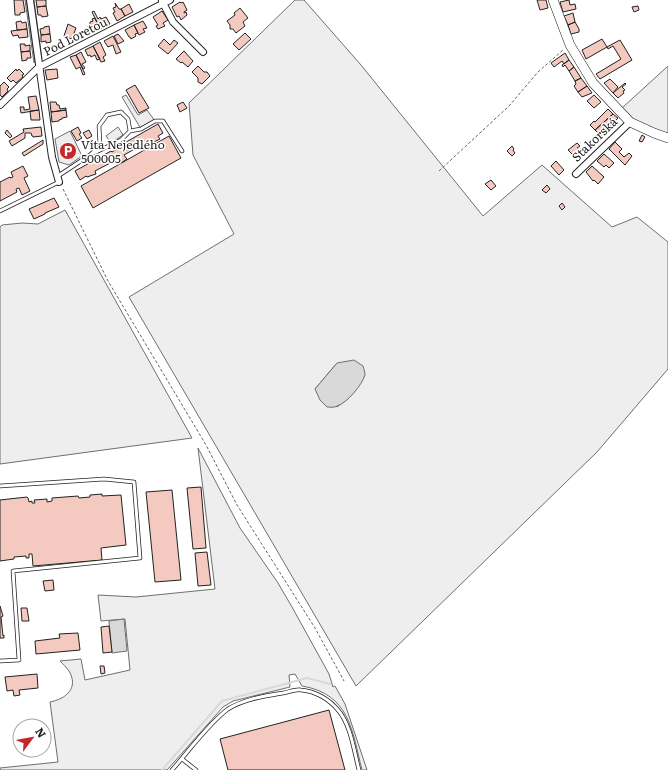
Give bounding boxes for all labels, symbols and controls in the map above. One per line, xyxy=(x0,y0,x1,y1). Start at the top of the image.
street label: Pod Loretou xyxy=(40,12,110,60)
street label: Stakorská xyxy=(567,112,621,165)
place label: Víta Nejedlého 500005 xyxy=(81,135,165,167)
parking icon: Víta Nejedlého 500005 xyxy=(58,141,78,161)
north arrow xyxy=(12,718,52,758)
text: N xyxy=(32,724,51,740)

